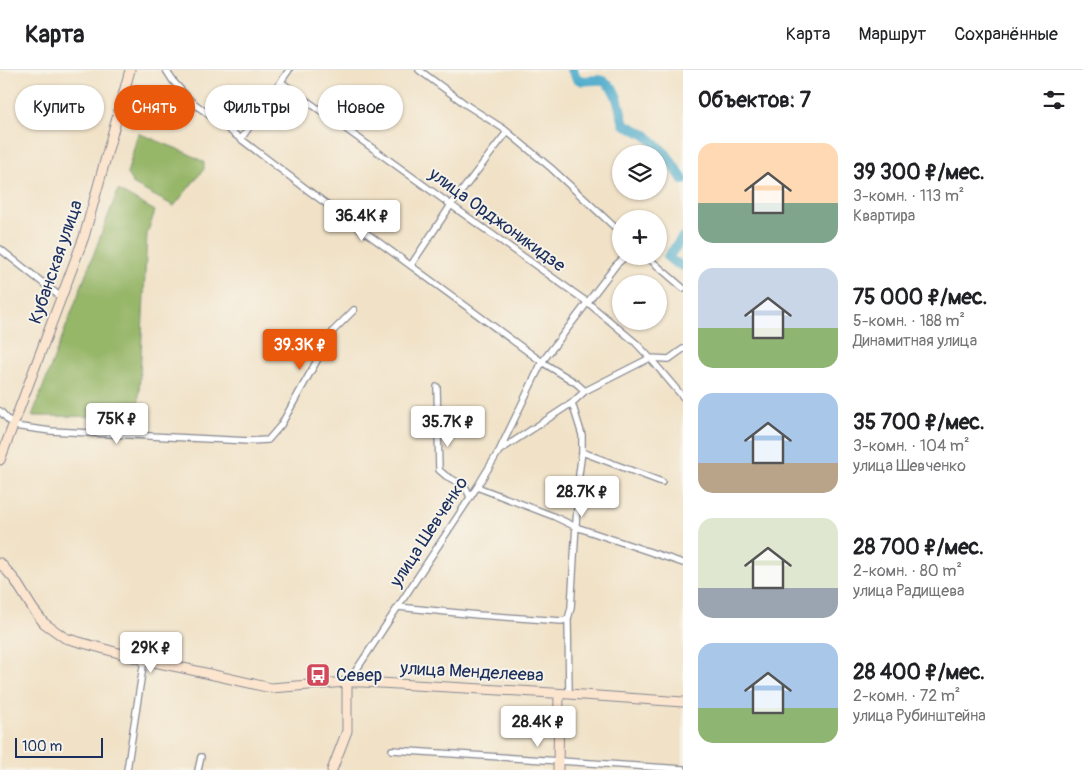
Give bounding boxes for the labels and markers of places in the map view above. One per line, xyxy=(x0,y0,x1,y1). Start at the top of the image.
pin: 36.4K ₽ xyxy=(316,200,408,242)
pin: 39.3K ₽ xyxy=(254,328,346,371)
pin: 75K ₽ xyxy=(82,402,152,445)
pin: 35.7K ₽ xyxy=(402,406,494,448)
pin: 28.7K ₽ xyxy=(536,476,628,518)
pin: 29K ₽ xyxy=(116,632,186,674)
bus stop icon: Север xyxy=(305,662,331,688)
place label: Север xyxy=(336,664,382,687)
pin: 28.4K ₽ xyxy=(492,706,584,748)

